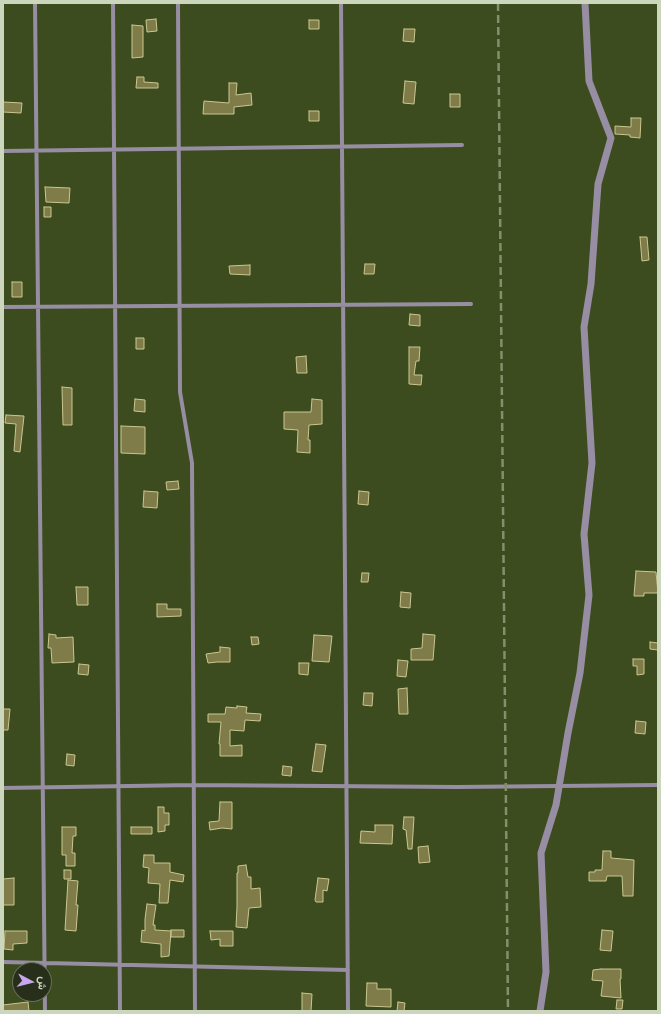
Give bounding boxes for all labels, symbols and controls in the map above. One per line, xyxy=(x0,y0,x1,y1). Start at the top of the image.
north arrow xyxy=(12,962,52,1002)
text: ش xyxy=(35,976,52,991)

